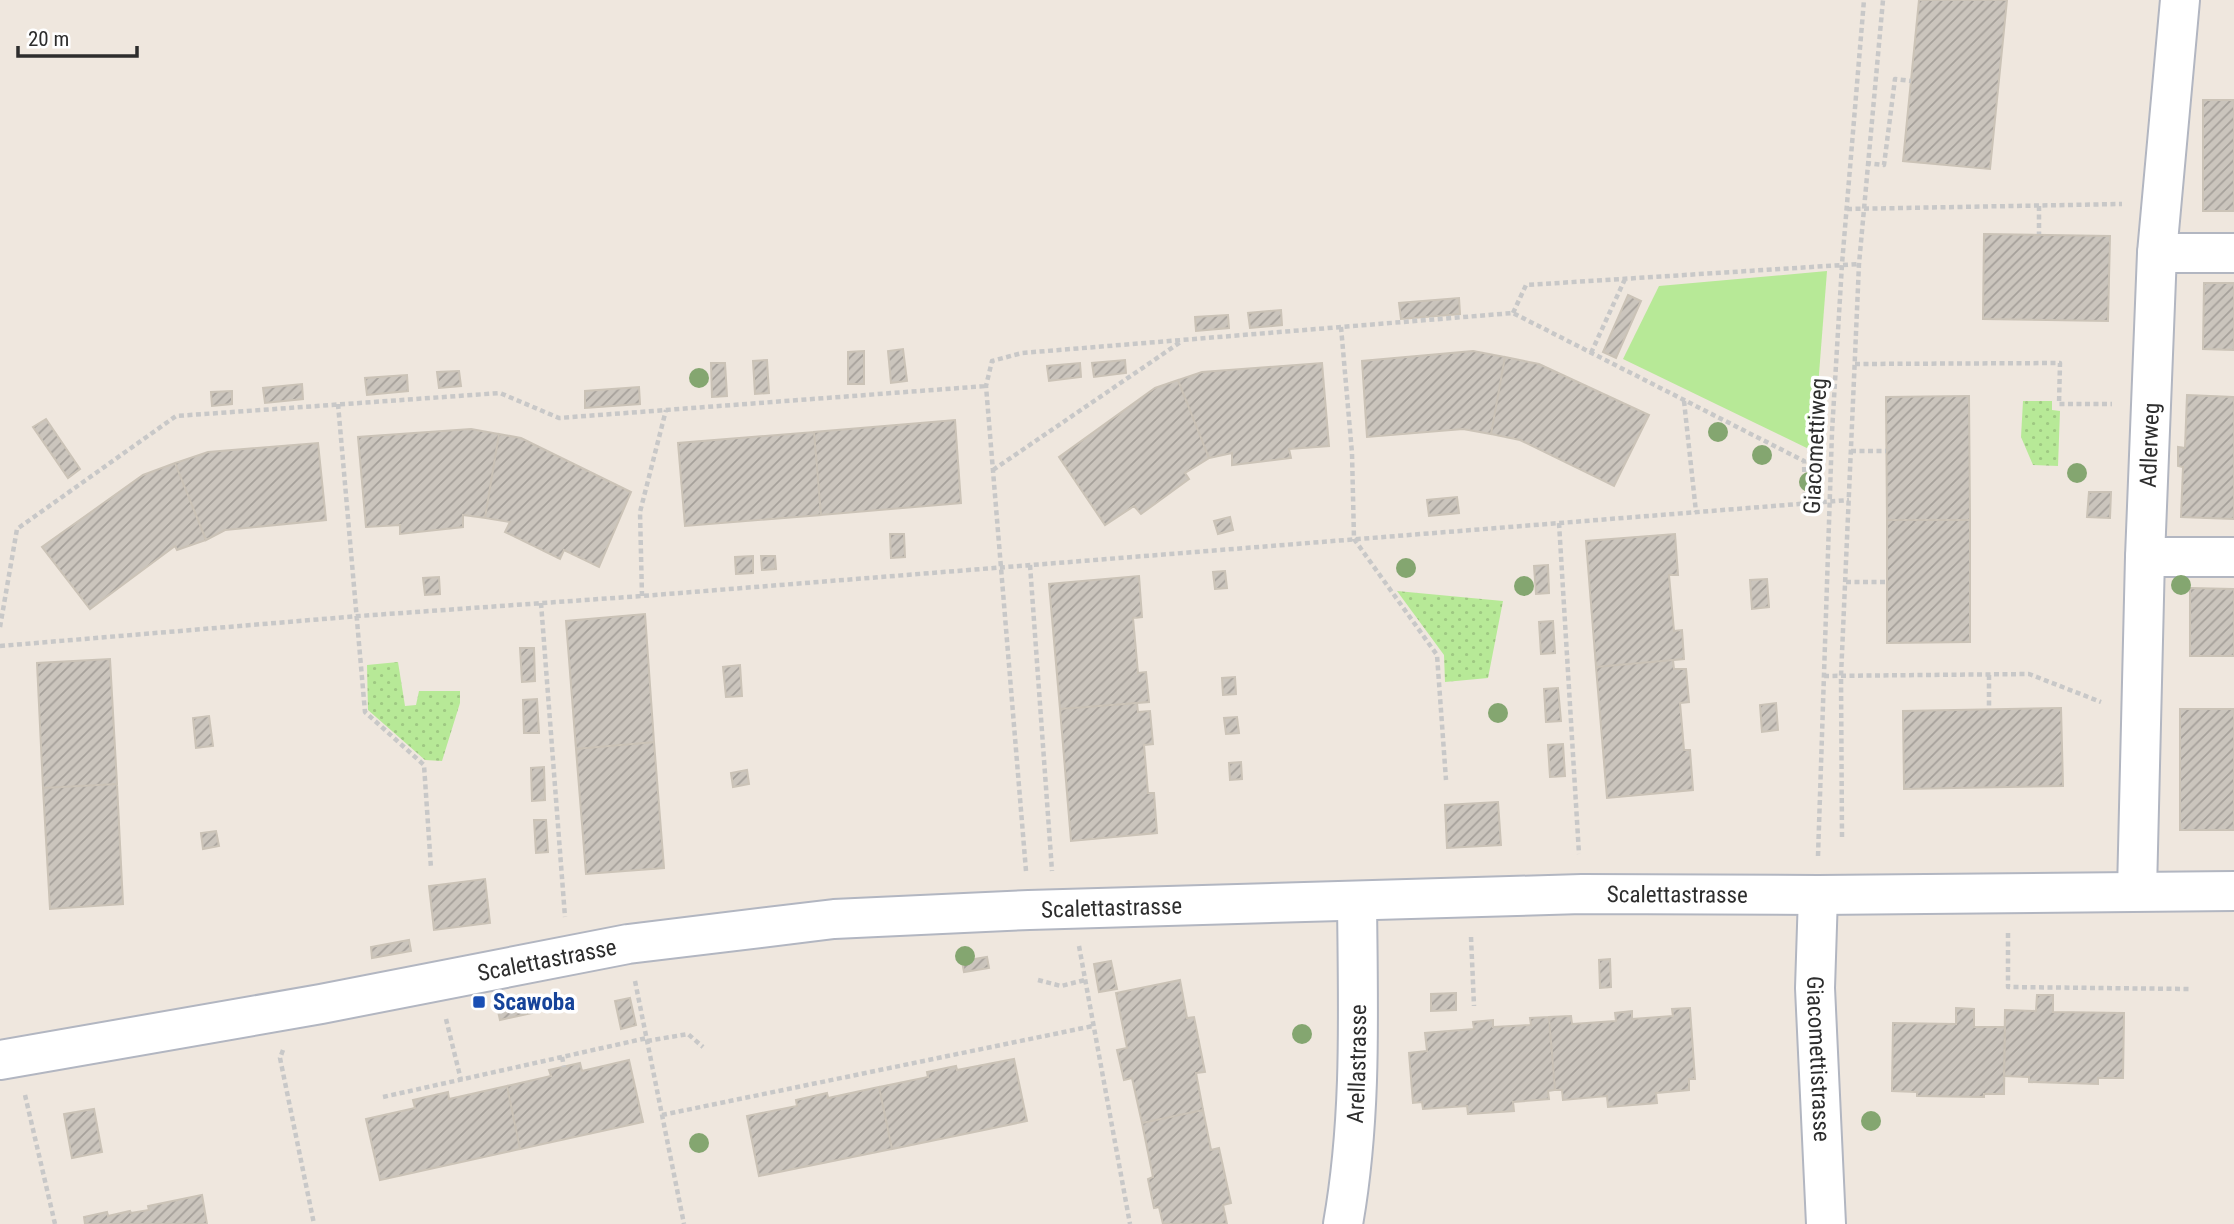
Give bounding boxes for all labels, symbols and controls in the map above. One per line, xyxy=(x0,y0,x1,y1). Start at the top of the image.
scale bar xyxy=(18,14,136,58)
text: 20 m xyxy=(28,27,69,51)
street label: Giacomettiweg xyxy=(1798,377,1833,515)
street label: Adlerweg xyxy=(2135,402,2165,488)
street label: Scalettastrasse xyxy=(1607,881,1748,909)
street label: Scalettastrasse xyxy=(1041,893,1182,924)
street label: Scalettastrasse xyxy=(475,934,619,987)
street label: Giacomettistrasse xyxy=(1801,976,1835,1142)
place label: Scawoba xyxy=(493,989,575,1016)
marker: Scawoba xyxy=(471,994,487,1010)
street label: Arellastrasse xyxy=(1342,1004,1372,1124)

